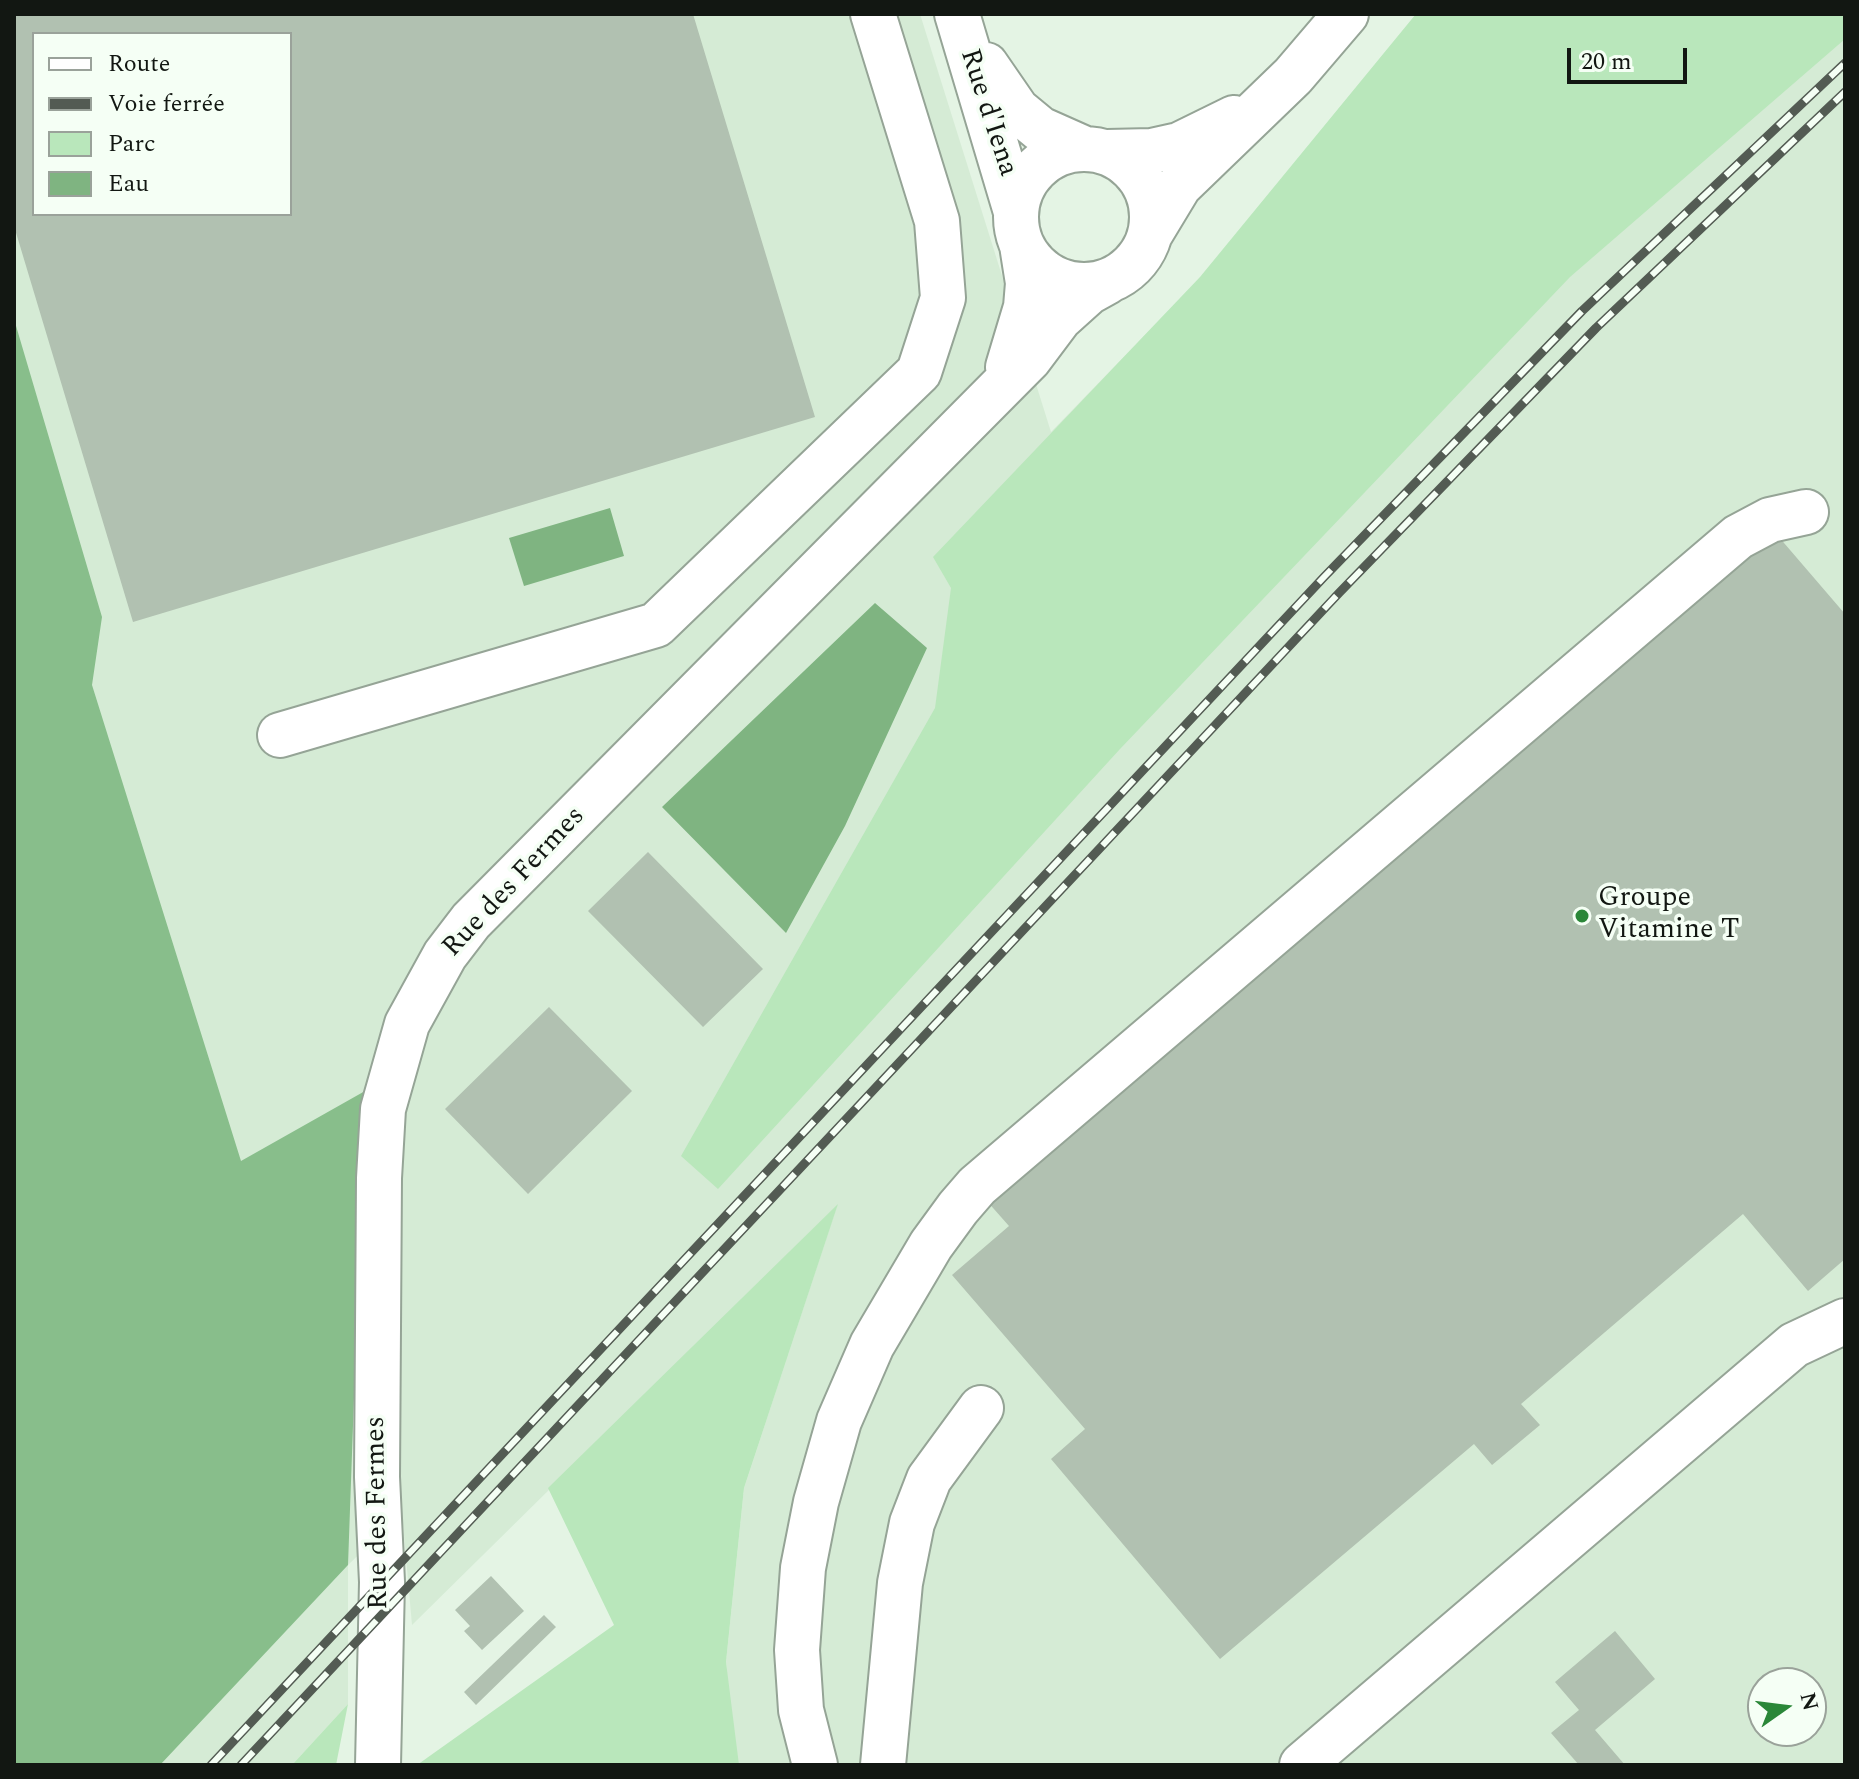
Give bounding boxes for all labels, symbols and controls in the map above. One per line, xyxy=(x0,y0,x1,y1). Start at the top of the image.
legend xyxy=(32,32,292,216)
scale bar xyxy=(1571,32,1691,82)
text: 20 m xyxy=(1581,44,1632,80)
street label: Rue d'Iena xyxy=(951,45,1023,181)
text: Route xyxy=(108,46,170,82)
text: Voie ferrée xyxy=(108,86,225,122)
text: Parc xyxy=(108,126,156,162)
text: Eau xyxy=(108,166,149,202)
street label: Rue des Fermes xyxy=(437,801,593,965)
place label: Groupe Vitamine T xyxy=(1598,883,1740,949)
marker: Groupe Vitamine T xyxy=(1573,907,1591,925)
street label: Rue des Fermes xyxy=(361,1416,397,1610)
north arrow xyxy=(1747,1667,1827,1747)
text: N xyxy=(1791,1689,1827,1714)

